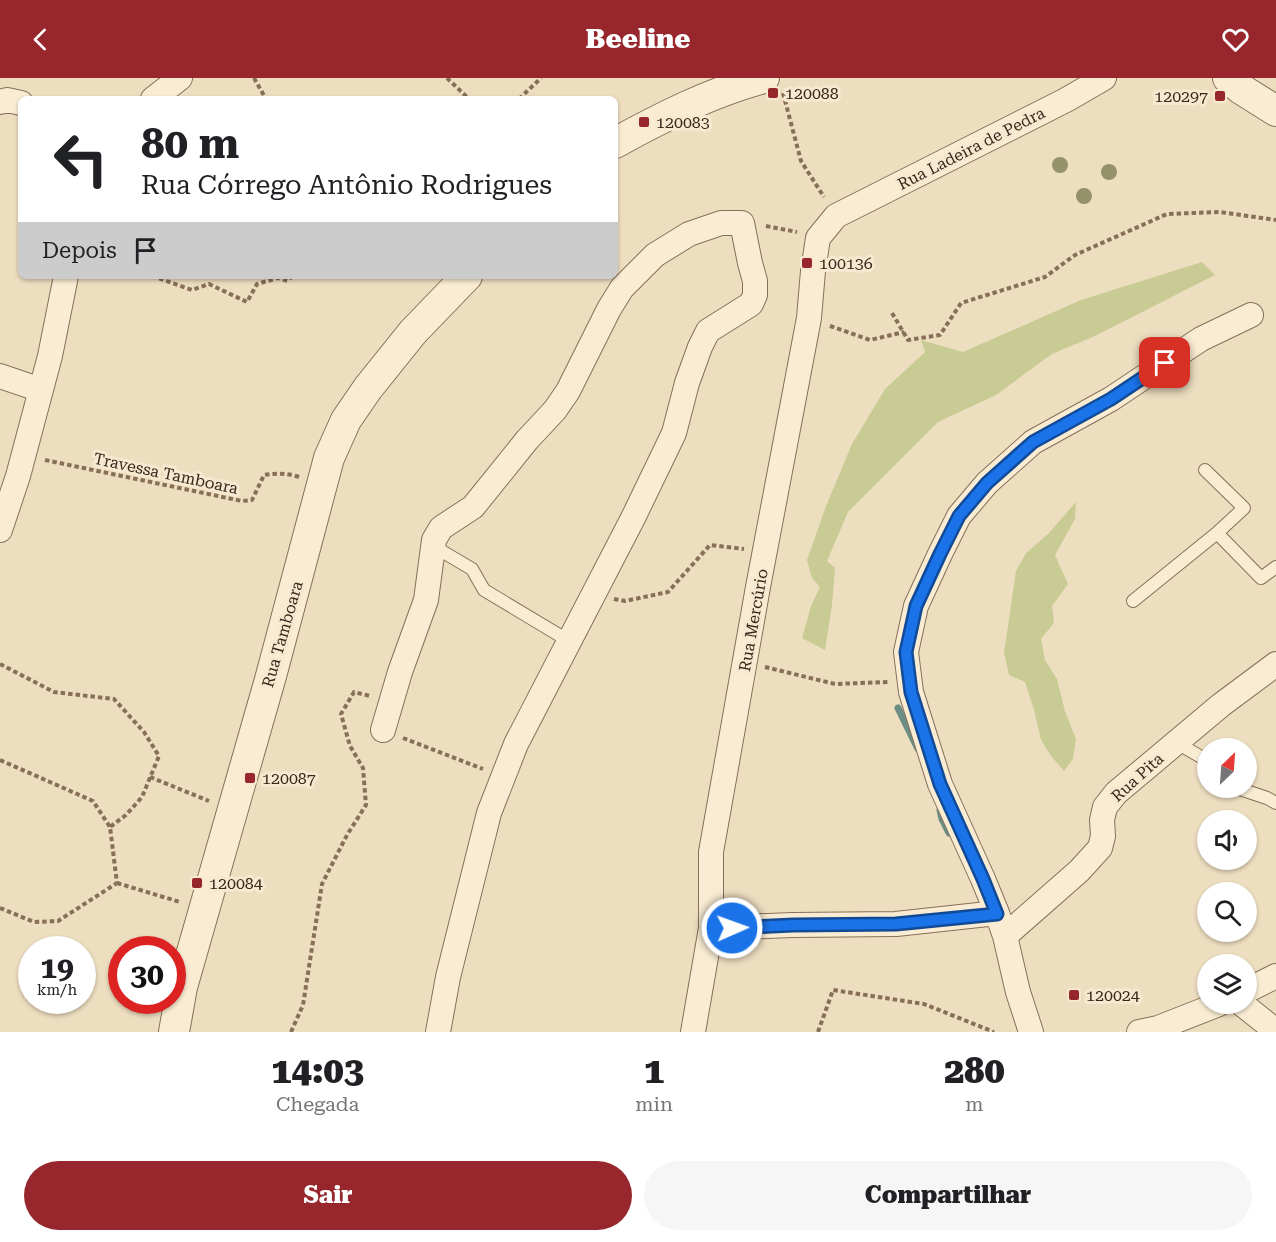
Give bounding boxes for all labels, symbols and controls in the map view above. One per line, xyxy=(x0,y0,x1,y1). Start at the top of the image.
icon: back xyxy=(24,23,57,56)
text: Beeline xyxy=(585,23,691,55)
icon: heart xyxy=(1219,23,1252,56)
place label: 120088 xyxy=(785,84,839,103)
marker: 120088 xyxy=(766,86,780,100)
place label: 120297 xyxy=(1154,87,1208,106)
marker: 120297 xyxy=(1213,89,1227,103)
street label: Rua Ladeira de Pedra xyxy=(894,103,1048,194)
place label: 120083 xyxy=(656,113,710,132)
marker: 120083 xyxy=(637,115,651,129)
text: 80 m xyxy=(141,119,239,168)
icon: left xyxy=(42,120,120,198)
text: Rua Córrego Antônio Rodrigues xyxy=(141,169,552,201)
icon: arrive xyxy=(129,234,162,267)
text: Depois xyxy=(42,238,117,263)
place label: 100136 xyxy=(819,254,873,273)
marker: 100136 xyxy=(800,256,814,270)
pin xyxy=(1139,337,1190,388)
icon: arrive xyxy=(1148,346,1181,379)
street label: Travessa Tamboara xyxy=(92,449,240,498)
street label: Rua Mercúrio xyxy=(735,567,772,673)
street label: Rua Tamboara xyxy=(258,578,307,690)
north arrow xyxy=(1197,738,1257,798)
map controls xyxy=(1197,738,1257,1014)
street label: Rua Pita xyxy=(1107,749,1168,806)
place label: 120087 xyxy=(262,769,316,788)
marker: 120087 xyxy=(243,771,257,785)
button: sound xyxy=(1197,810,1257,870)
place label: 120084 xyxy=(209,874,263,893)
marker: 120084 xyxy=(190,876,204,890)
button: search xyxy=(1197,882,1257,942)
position arrow xyxy=(700,896,764,960)
speed limit sign: 30 xyxy=(108,936,186,1014)
text: 19 xyxy=(40,950,74,985)
button: layers xyxy=(1197,954,1257,1014)
text: km/h xyxy=(37,981,77,999)
place label: 120024 xyxy=(1086,986,1140,1005)
marker: 120024 xyxy=(1067,988,1081,1002)
text: 14:03 xyxy=(271,1050,364,1092)
text: 1 xyxy=(644,1050,664,1092)
text: 280 xyxy=(944,1050,1005,1092)
text: Chegada xyxy=(276,1092,359,1116)
text: min xyxy=(635,1092,673,1116)
text: m xyxy=(965,1092,984,1116)
button: Sair xyxy=(24,1161,632,1230)
button: Compartilhar xyxy=(644,1161,1252,1230)

